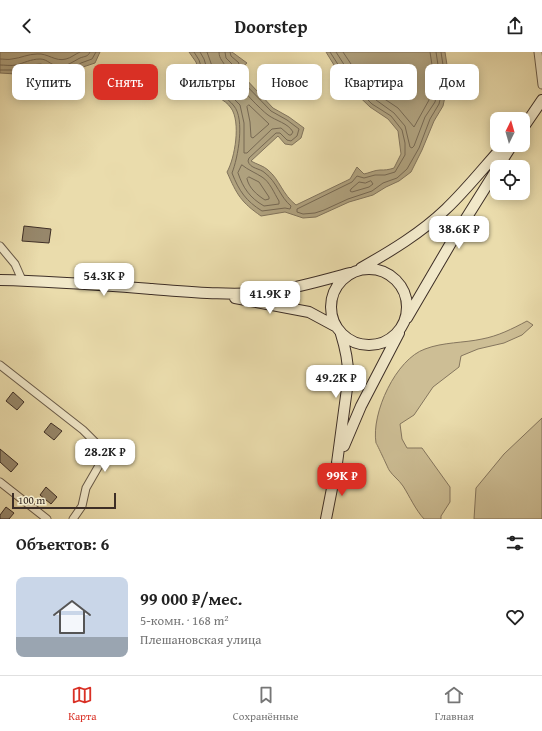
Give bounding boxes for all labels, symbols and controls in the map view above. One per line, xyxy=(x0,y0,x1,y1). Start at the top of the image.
text: Doorstep xyxy=(235,13,307,40)
icon: back xyxy=(16,15,38,37)
icon: share xyxy=(504,15,526,37)
chip: Купить xyxy=(12,64,85,100)
chip: Снять xyxy=(93,64,158,100)
chip: Фильтры xyxy=(166,64,249,100)
chip: Новое xyxy=(257,64,322,100)
chip: Квартира xyxy=(330,64,417,100)
chip: Дом xyxy=(425,64,479,100)
north arrow xyxy=(490,112,530,152)
map controls xyxy=(490,112,530,200)
button: locate xyxy=(490,160,530,200)
pin: 38.6K ₽ xyxy=(422,216,496,250)
text: 38.6K ₽ xyxy=(438,219,480,238)
pin: 54.3K ₽ xyxy=(67,263,141,297)
text: 54.3K ₽ xyxy=(83,266,125,285)
pin: 41.9K ₽ xyxy=(233,281,307,315)
text: 41.9K ₽ xyxy=(249,284,291,303)
pin: 49.2K ₽ xyxy=(299,365,373,399)
text: 49.2K ₽ xyxy=(315,368,357,387)
pin: 28.2K ₽ xyxy=(68,439,142,473)
text: 28.2K ₽ xyxy=(84,442,126,461)
pin: 99K ₽ xyxy=(314,463,370,497)
text: 99K ₽ xyxy=(326,466,358,485)
scale bar xyxy=(12,491,116,510)
text: 100 m xyxy=(18,492,45,508)
text: Объектов: 6 xyxy=(16,531,109,556)
icon: filters xyxy=(504,532,526,554)
text: 99 000 ₽/мес. xyxy=(140,586,242,611)
icon: home xyxy=(48,593,96,641)
icon: heart xyxy=(504,606,526,628)
text: 5-комн. · 168 m² xyxy=(140,611,229,630)
text: Плешановская улица xyxy=(140,630,261,649)
tab: Карта xyxy=(68,684,97,724)
tab: Сохранённые xyxy=(233,684,298,724)
tab: Главная xyxy=(435,684,474,724)

